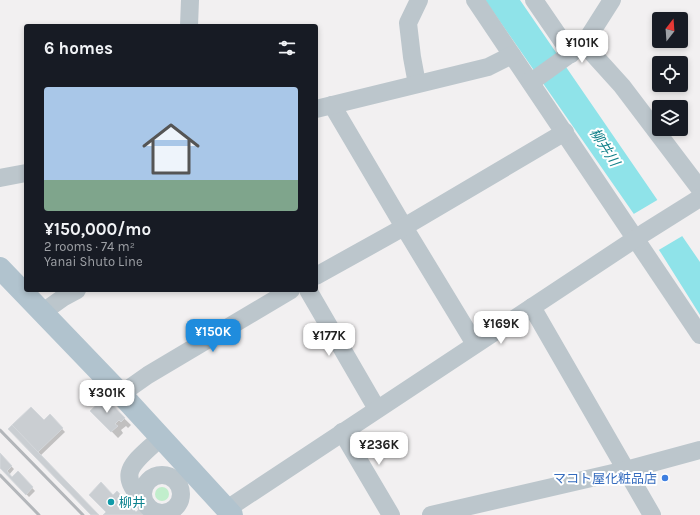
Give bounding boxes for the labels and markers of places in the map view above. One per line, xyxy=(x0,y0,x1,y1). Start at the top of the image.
pin: ¥101K xyxy=(554,30,610,64)
pin: ¥169K xyxy=(473,311,529,345)
pin: ¥150K xyxy=(185,319,241,353)
pin: ¥177K xyxy=(301,323,357,357)
pin: ¥301K xyxy=(79,380,135,414)
pin: ¥236K xyxy=(351,432,407,466)
place label: マコト屋化粧品店 xyxy=(553,471,657,486)
marker: マコト屋化粧品店 xyxy=(660,473,670,483)
place label: 柳井 xyxy=(119,495,145,510)
marker: 柳井 xyxy=(106,497,116,507)

